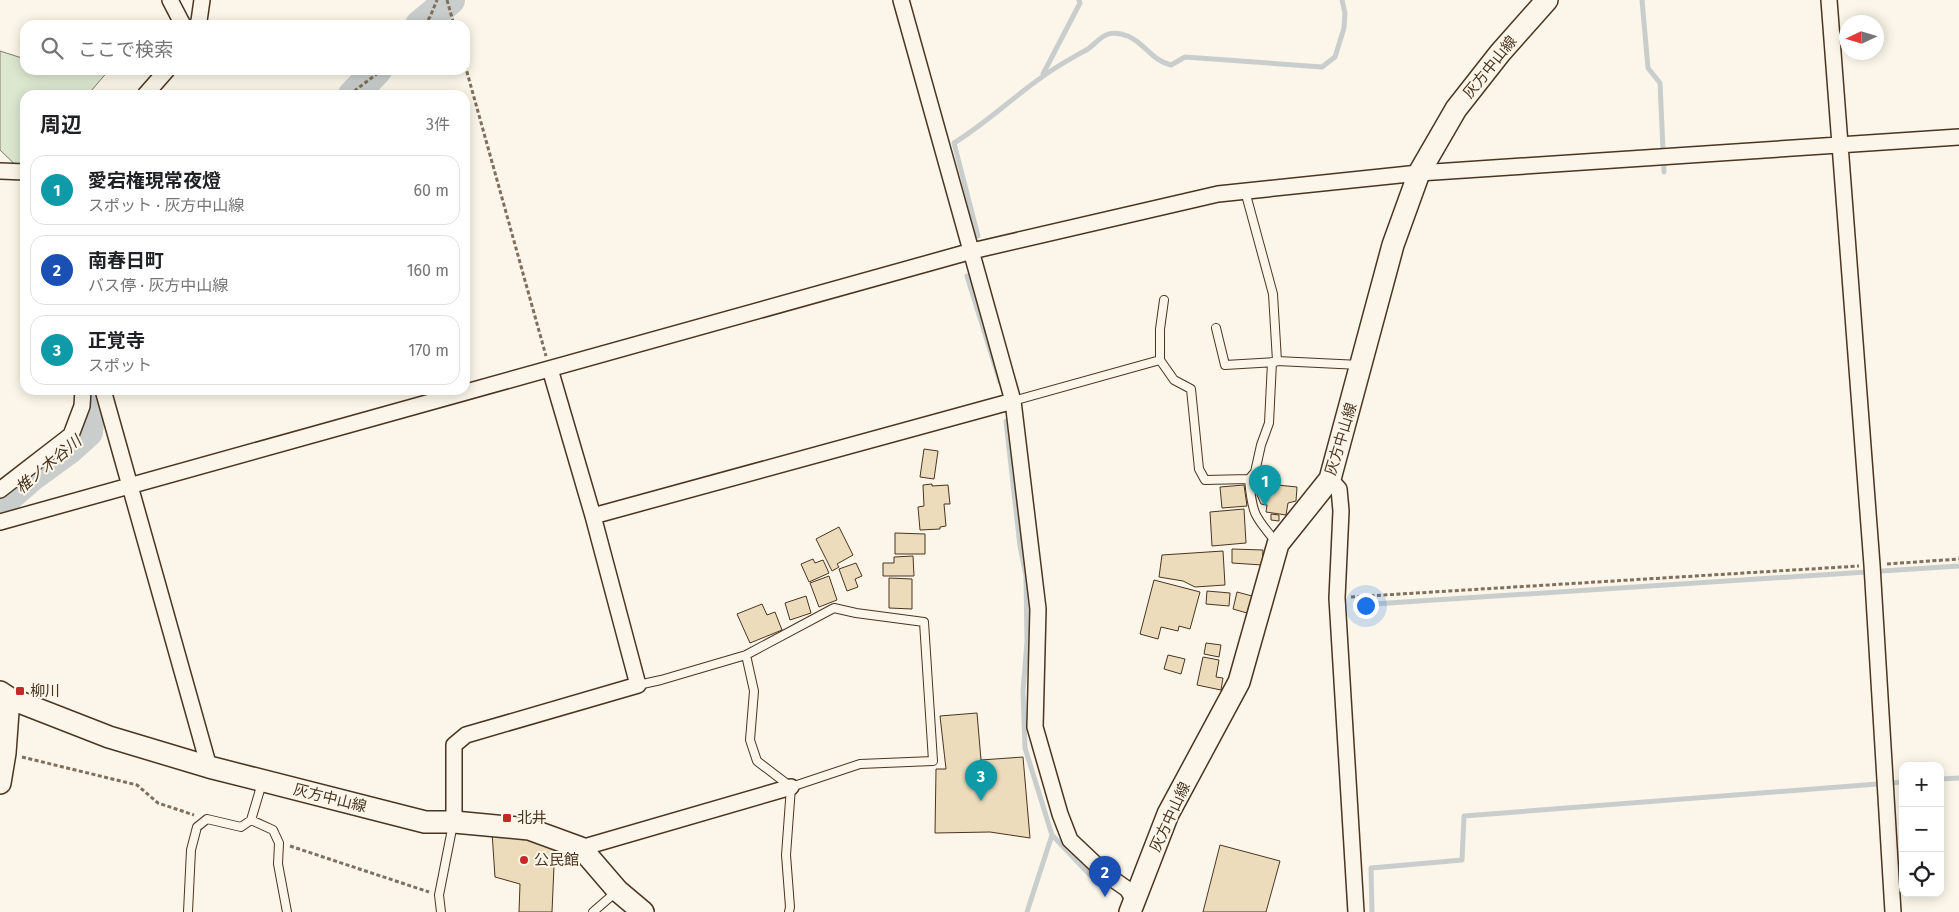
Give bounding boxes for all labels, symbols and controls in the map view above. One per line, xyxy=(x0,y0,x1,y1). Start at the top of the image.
north arrow xyxy=(1839,15,1884,60)
search box xyxy=(20,20,470,75)
street label: 灰方中山線 xyxy=(1459,32,1521,102)
icon: search xyxy=(38,34,66,62)
text: ここで検索 xyxy=(78,38,173,61)
text: 周辺 xyxy=(40,112,82,138)
text: 3件 xyxy=(426,115,450,134)
text: 愛宕権現常夜燈 xyxy=(88,169,221,192)
text: 1 xyxy=(53,181,61,200)
text: 60 m xyxy=(414,181,449,200)
text: スポット · 灰方中山線 xyxy=(88,196,244,215)
text: 南春日町 xyxy=(88,249,164,272)
text: 2 xyxy=(53,261,61,280)
text: 160 m xyxy=(407,261,449,280)
text: バス停 · 灰方中山線 xyxy=(88,276,228,295)
text: 正覚寺 xyxy=(88,329,145,352)
text: 3 xyxy=(53,341,61,360)
text: 170 m xyxy=(408,341,449,360)
text: スポット xyxy=(88,356,152,375)
street label: 灰方中山線 xyxy=(1321,400,1361,478)
water label: 椎ノ木谷川 xyxy=(12,430,87,497)
pin: 1 xyxy=(1249,465,1281,506)
your location xyxy=(1353,593,1379,619)
place label: 柳川 xyxy=(30,682,60,700)
marker: 柳川 xyxy=(14,685,26,697)
pin: 3 xyxy=(965,760,997,801)
map controls xyxy=(1899,762,1944,897)
button: + xyxy=(1899,762,1944,807)
street label: 灰方中山線 xyxy=(1146,779,1194,855)
street label: 灰方中山線 xyxy=(291,780,369,816)
button: − xyxy=(1899,807,1944,852)
place label: 北井 xyxy=(517,809,547,827)
marker: 北井 xyxy=(501,812,513,824)
place label: 公民館 xyxy=(534,851,579,869)
button: locate xyxy=(1899,852,1944,897)
marker: 公民館 xyxy=(518,854,530,866)
pin: 2 xyxy=(1089,856,1121,897)

